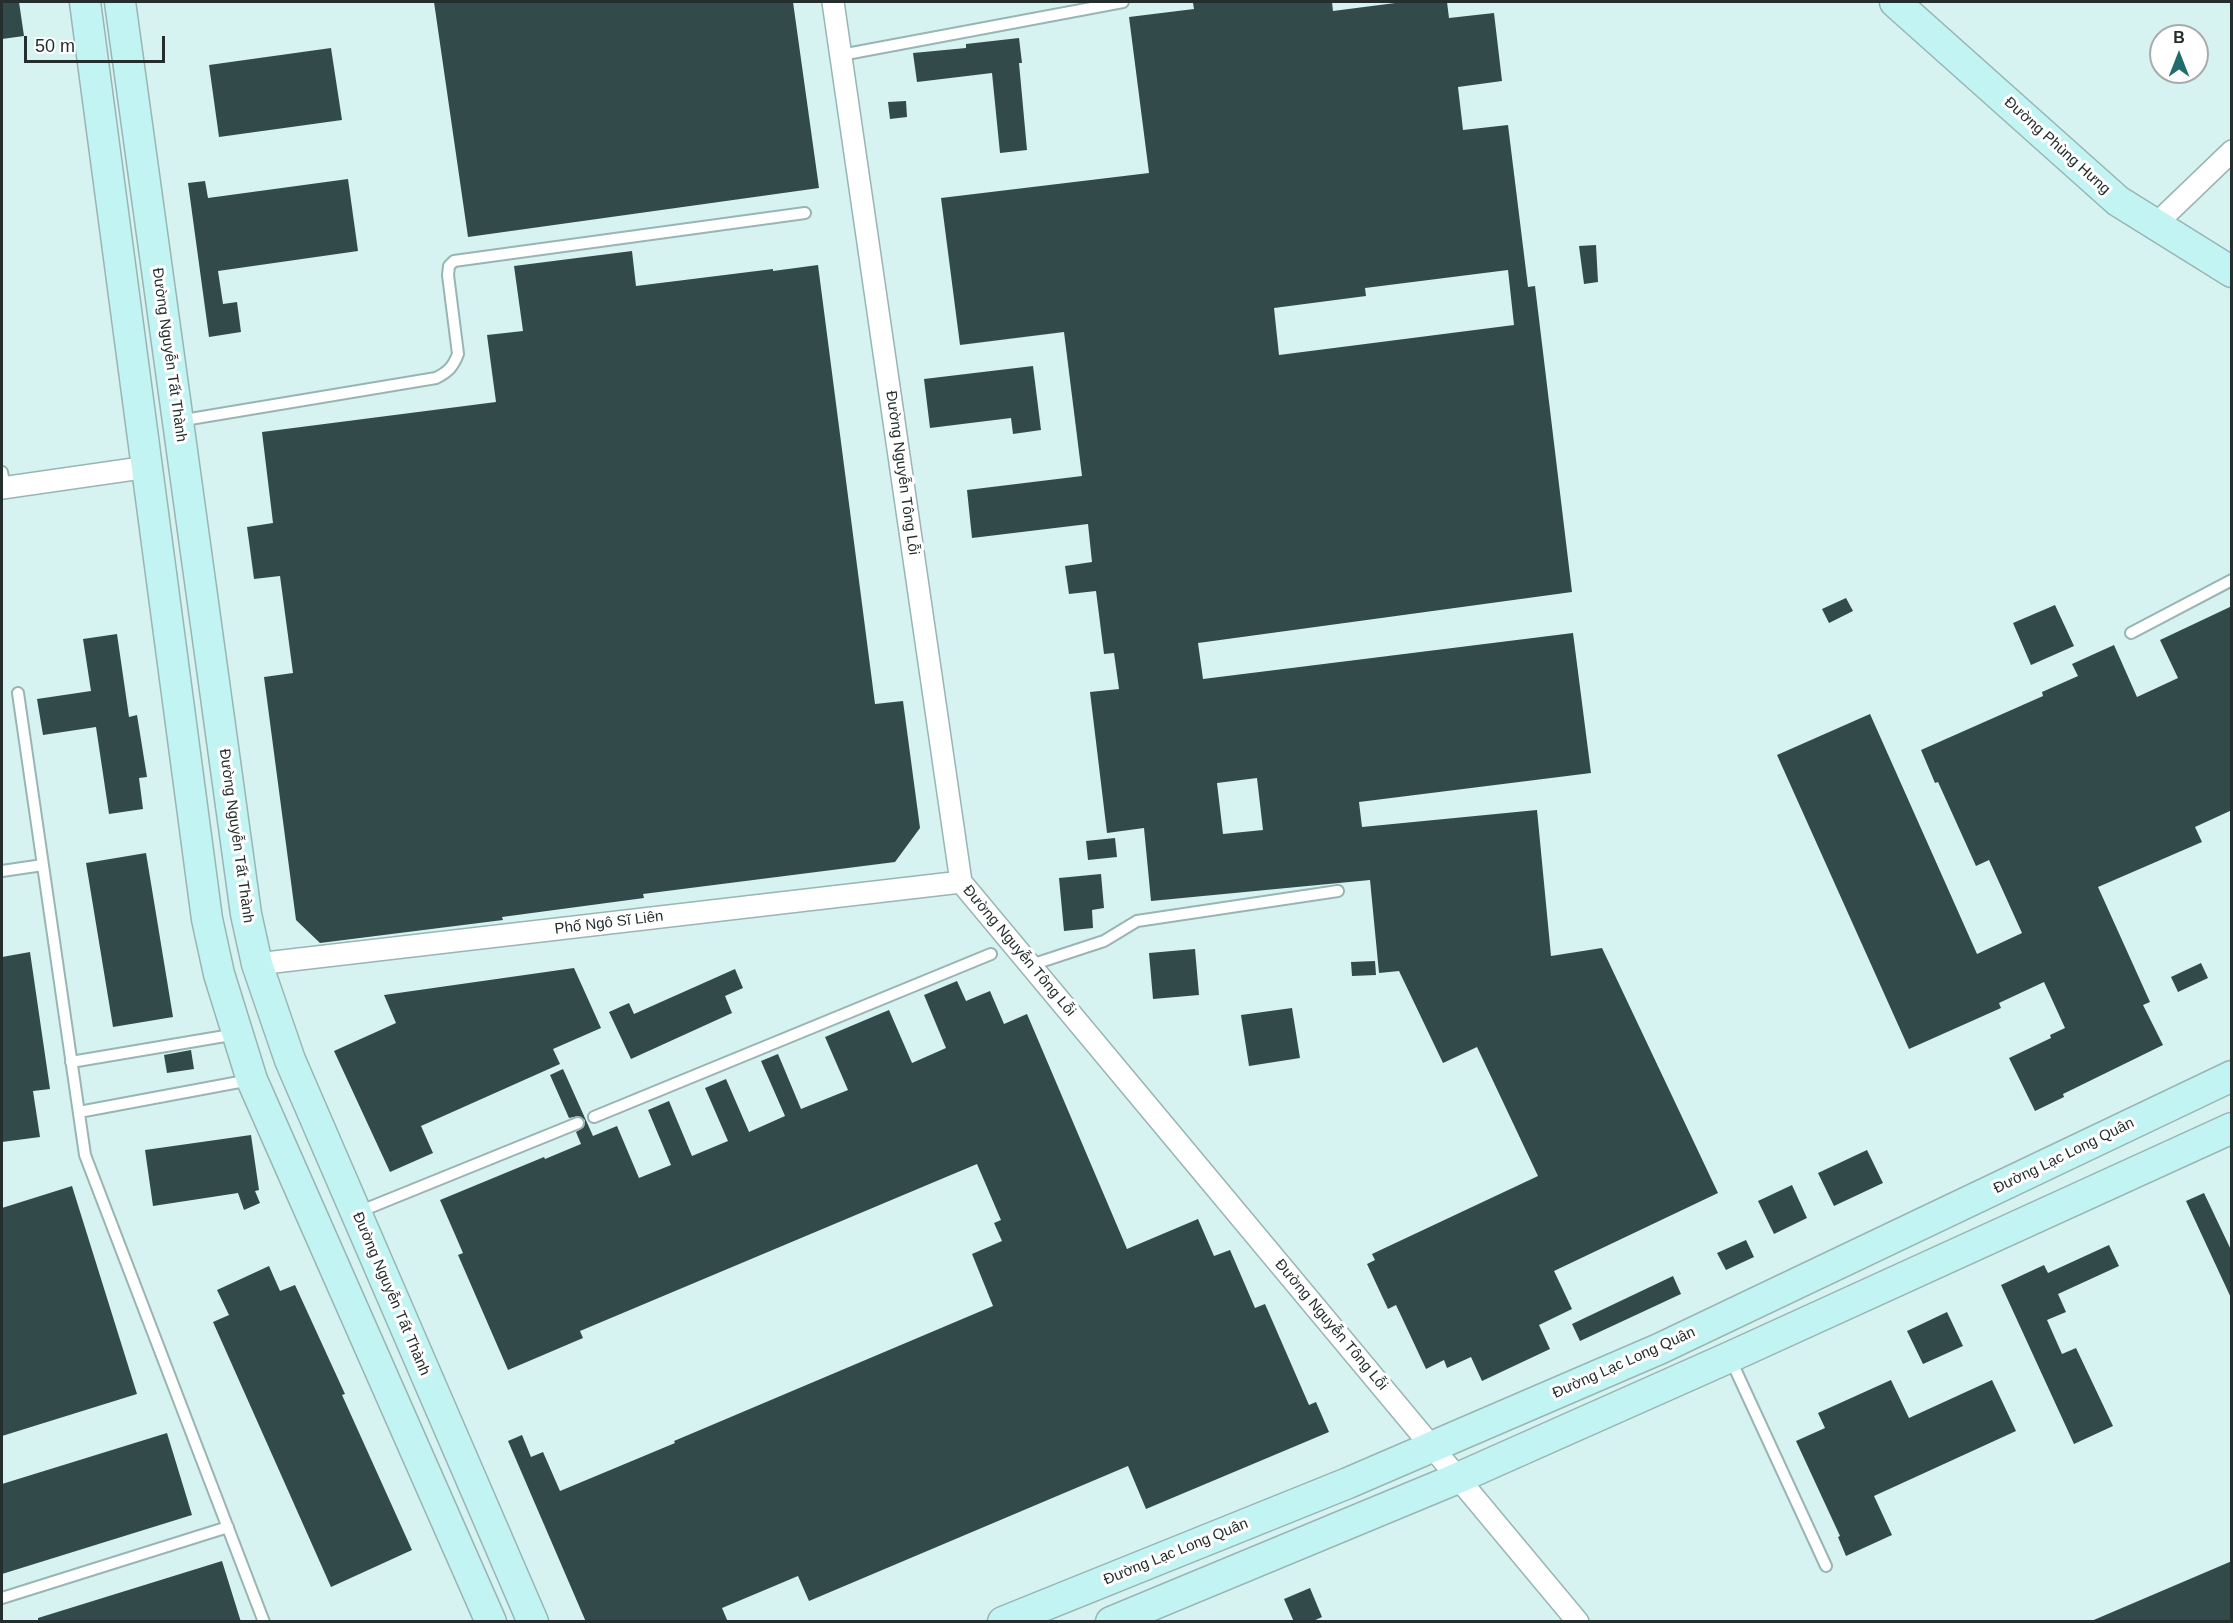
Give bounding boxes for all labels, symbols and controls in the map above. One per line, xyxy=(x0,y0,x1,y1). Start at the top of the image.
scale bar xyxy=(27,24,168,62)
north arrow xyxy=(2149,24,2209,84)
text: B xyxy=(2173,29,2185,46)
text: 50 m xyxy=(35,36,75,56)
street label: Đường Phùng Hưng xyxy=(2000,94,2114,198)
street label: Đường Nguyễn Tất Thành xyxy=(148,267,190,443)
street label: Đường Nguyễn Tông Lỗi xyxy=(882,390,922,556)
street label: Đường Nguyễn Tất Thành xyxy=(215,748,257,924)
street label: Đường Nguyễn Tông Lỗi xyxy=(959,882,1079,1020)
street label: Phố Ngô Sĩ Liên xyxy=(554,907,664,939)
street label: Đường Lạc Long Quân xyxy=(1991,1114,2137,1198)
street label: Đường Nguyễn Tất Thành xyxy=(348,1210,434,1378)
street label: Đường Nguyễn Tông Lỗi xyxy=(1271,1256,1391,1394)
street label: Đường Lạc Long Quân xyxy=(1550,1323,1698,1403)
street label: Đường Lạc Long Quân xyxy=(1101,1515,1251,1589)

